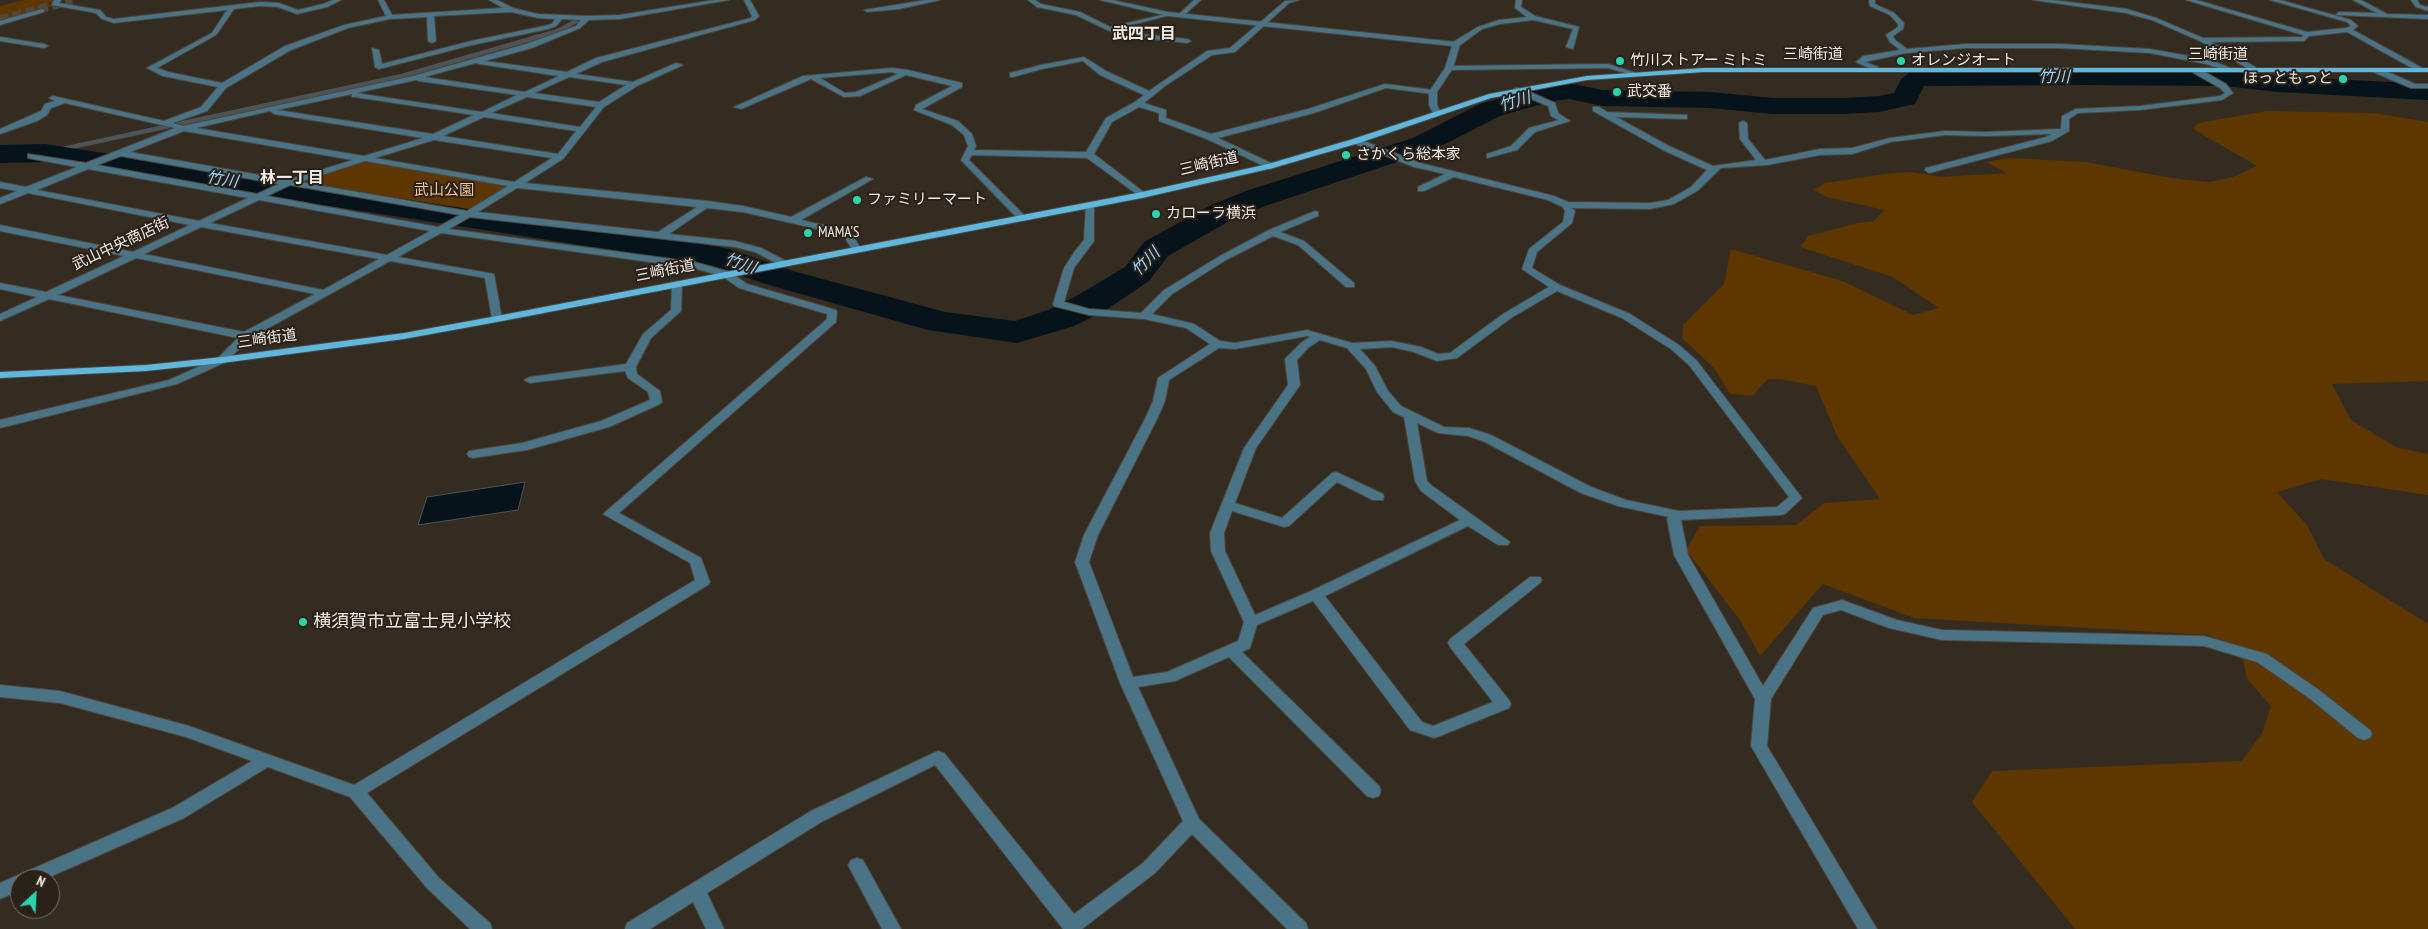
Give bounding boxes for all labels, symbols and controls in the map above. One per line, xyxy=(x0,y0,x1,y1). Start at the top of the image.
district label: 武四丁目 xyxy=(1112,24,1176,44)
street label: 三崎街道 xyxy=(1783,46,1843,64)
street label: 三崎街道 xyxy=(2188,46,2248,64)
place label: 竹川ストアー ミトミ xyxy=(1630,52,1767,70)
place label: オレンジオート xyxy=(1911,52,2016,70)
marker: 竹川ストアー ミトミ xyxy=(1614,55,1626,67)
marker: オレンジオート xyxy=(1895,55,1907,67)
water label: 竹川 xyxy=(2038,67,2070,87)
place label: ほっともっと xyxy=(2243,70,2333,88)
marker: ほっともっと xyxy=(2337,73,2349,85)
place label: 武交番 xyxy=(1627,83,1672,101)
marker: 武交番 xyxy=(1611,86,1623,98)
water label: 竹川 xyxy=(1497,88,1533,116)
place label: さかくら総本家 xyxy=(1356,146,1461,164)
street label: 三崎街道 xyxy=(1178,148,1240,180)
marker: さかくら総本家 xyxy=(1340,149,1352,161)
water label: 竹川 xyxy=(205,168,239,192)
district label: 林一丁目 xyxy=(260,168,324,188)
park label: 武山公園 xyxy=(414,182,474,200)
place label: ファミリーマート xyxy=(867,191,987,209)
marker: ファミリーマート xyxy=(851,194,863,206)
place label: カローラ横浜 xyxy=(1166,205,1256,223)
marker: カローラ横浜 xyxy=(1150,208,1162,220)
street label: 武山中央商店街 xyxy=(70,214,172,274)
place label: MAMA'S xyxy=(818,224,859,242)
marker: MAMA'S xyxy=(802,227,814,239)
water label: 竹川 xyxy=(1128,244,1164,280)
water label: 竹川 xyxy=(722,250,758,278)
street label: 三崎街道 xyxy=(634,256,696,286)
street label: 三崎街道 xyxy=(236,326,298,352)
place label: 横須賀市立富士見小学校 xyxy=(313,611,511,633)
marker: 横須賀市立富士見小学校 xyxy=(297,616,309,628)
north arrow xyxy=(10,869,60,919)
text: N xyxy=(34,872,48,891)

